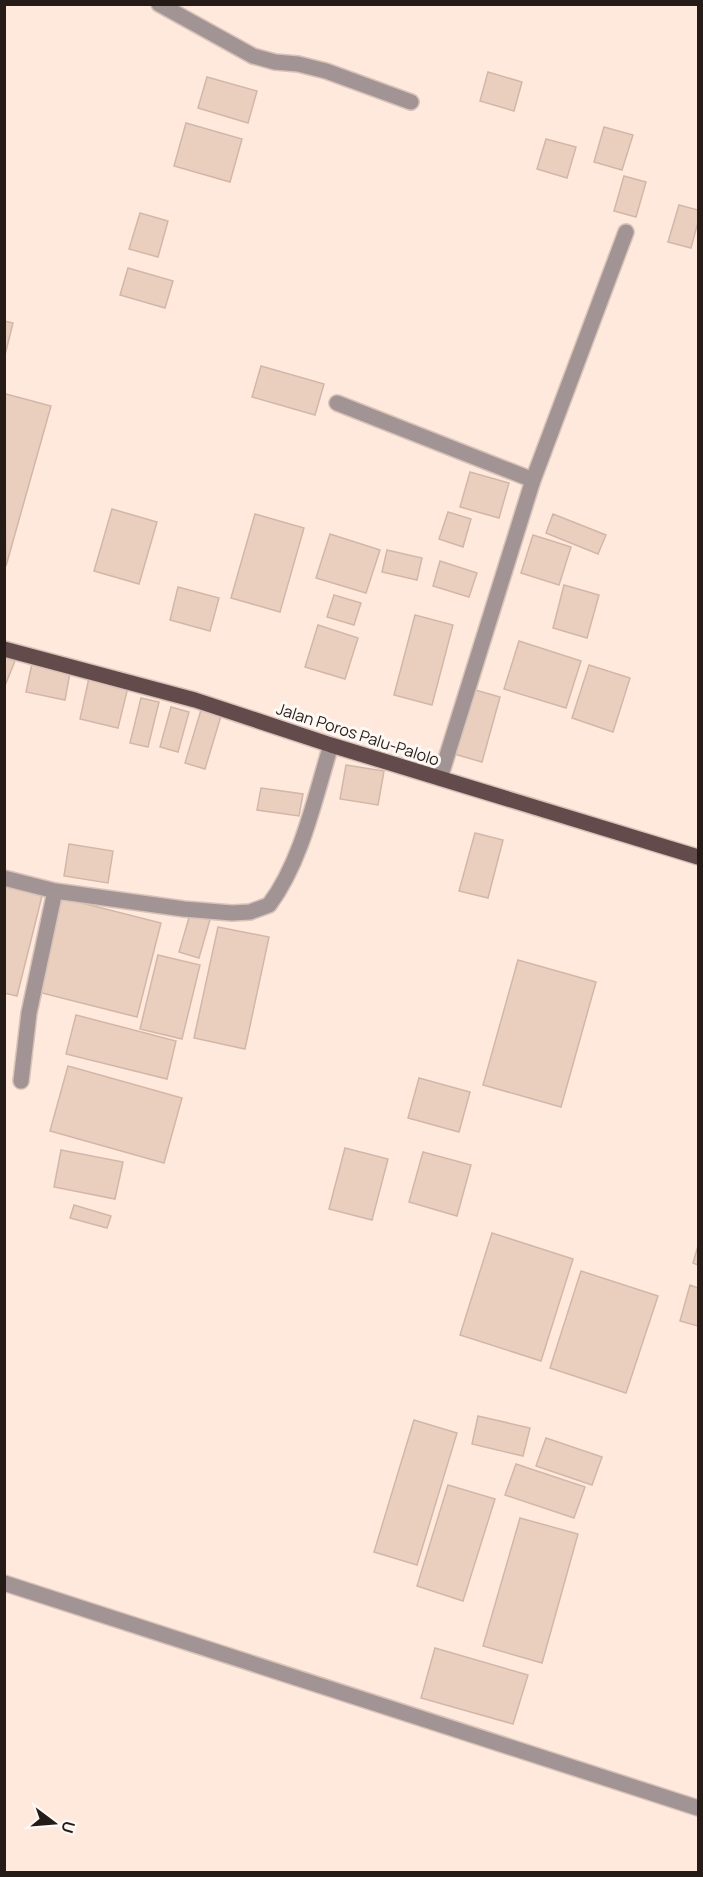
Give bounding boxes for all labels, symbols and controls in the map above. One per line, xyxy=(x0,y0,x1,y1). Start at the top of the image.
street label: Jalan Poros Palu-Palolo xyxy=(274,697,442,771)
north arrow xyxy=(24,1793,84,1853)
text: U xyxy=(56,1819,81,1836)

